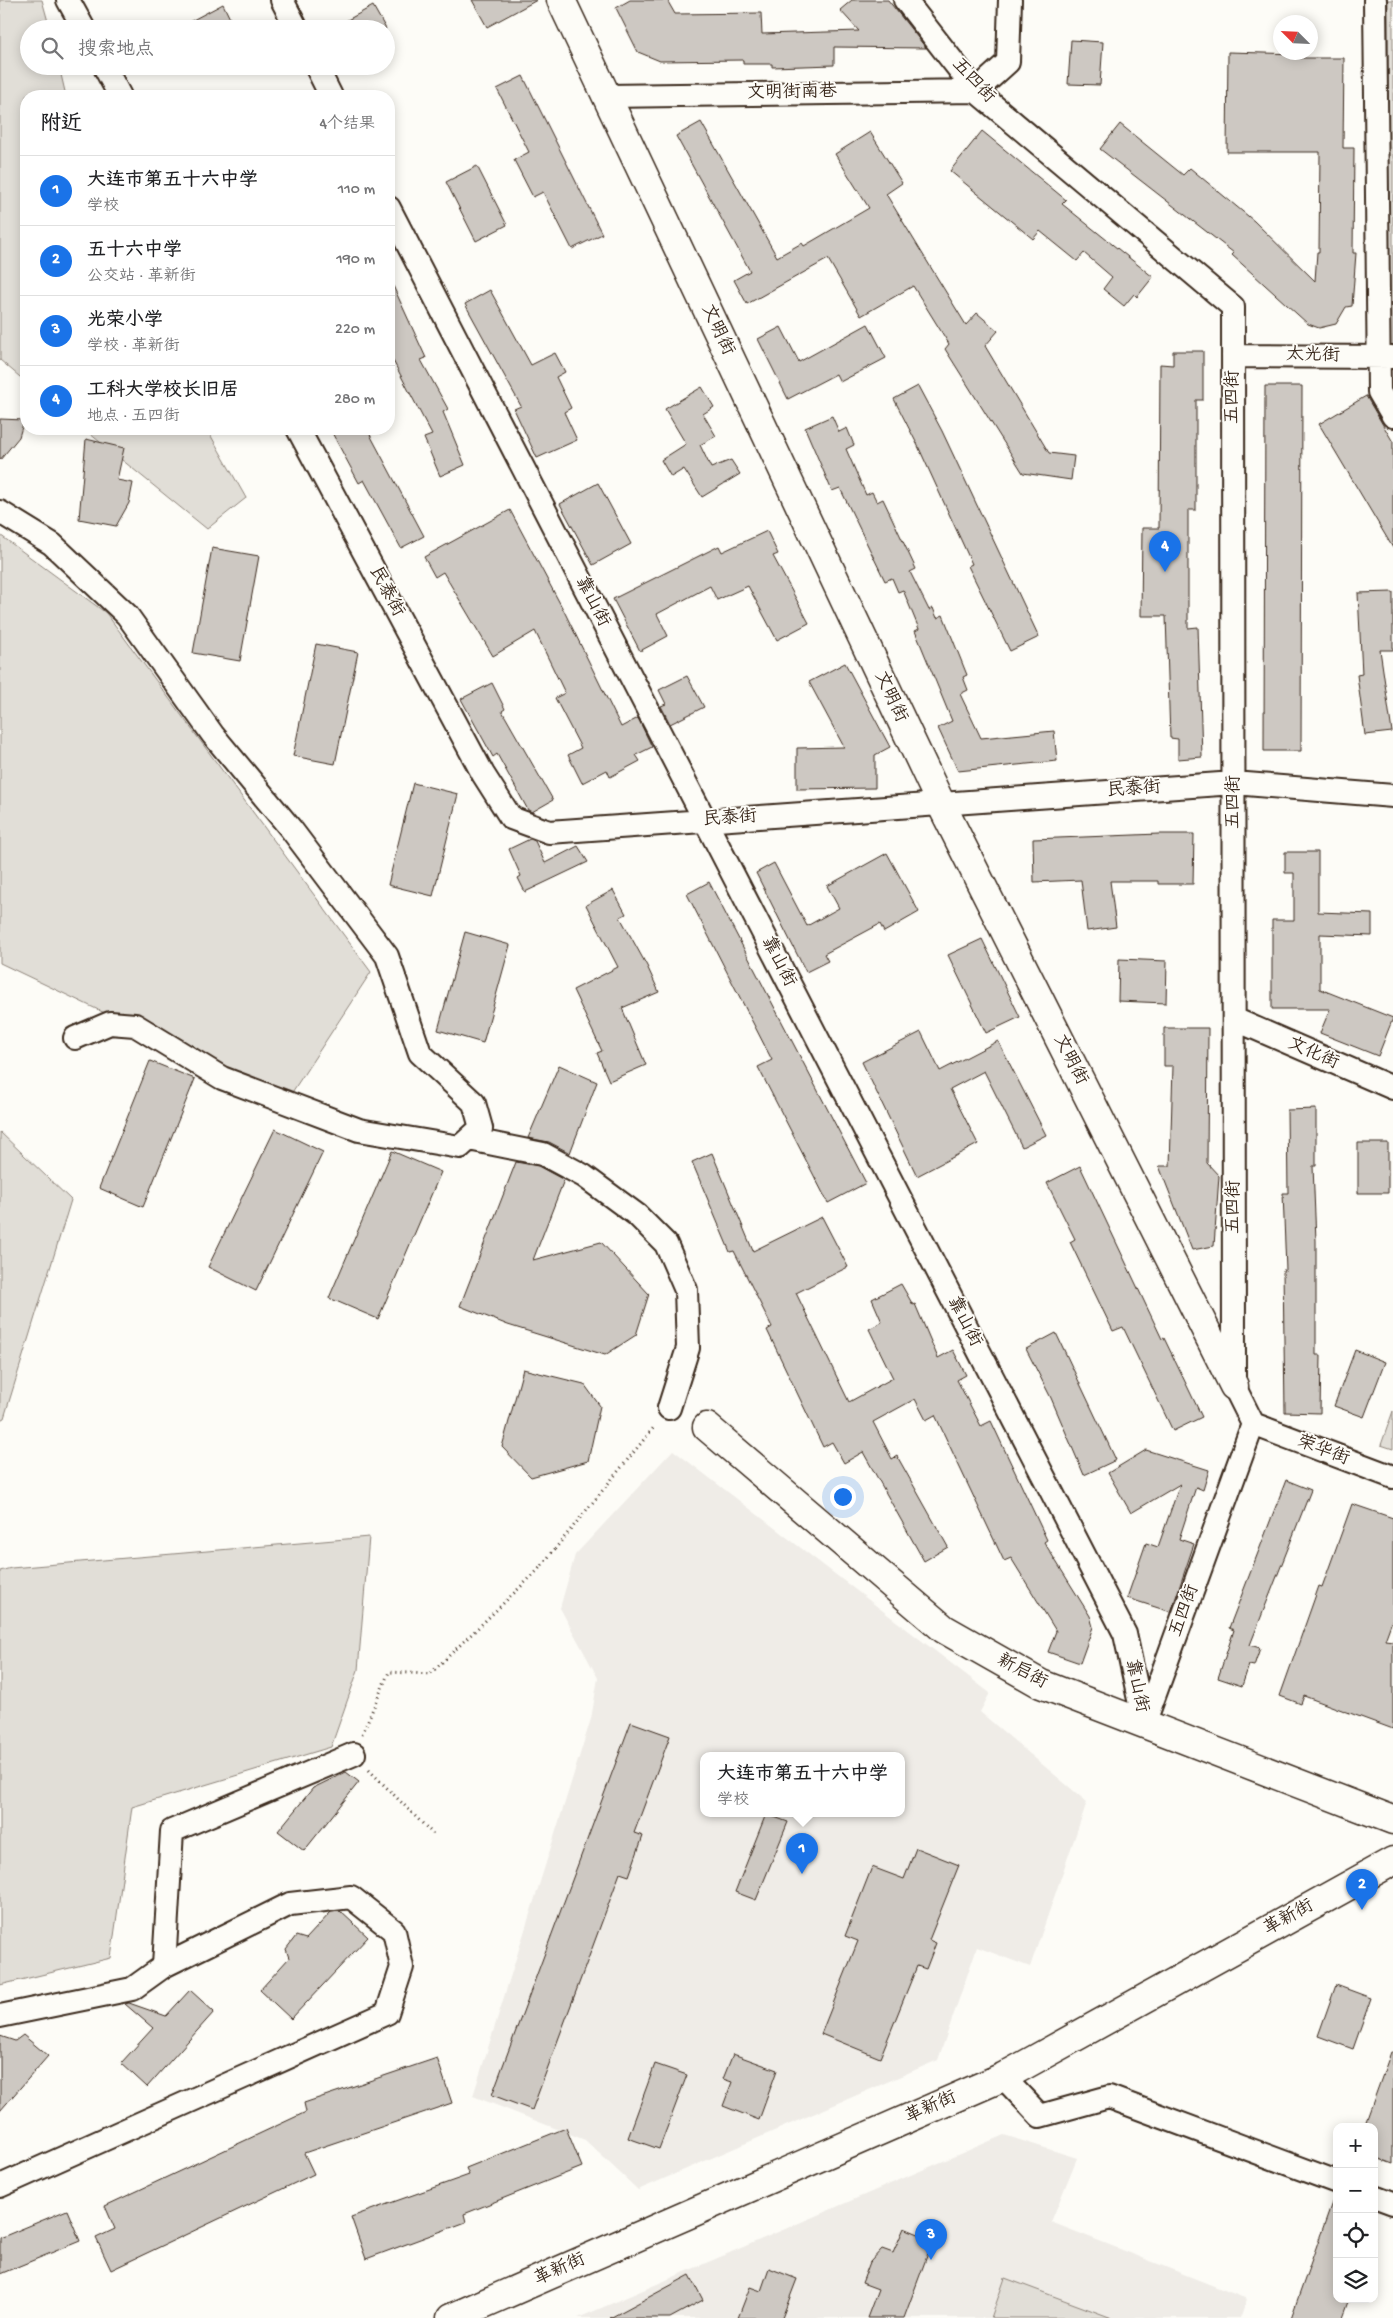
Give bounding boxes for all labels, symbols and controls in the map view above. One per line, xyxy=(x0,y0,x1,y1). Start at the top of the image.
north arrow xyxy=(1273,15,1318,60)
search box xyxy=(20,20,395,75)
icon: search xyxy=(38,34,66,62)
text: 搜索地点 xyxy=(78,39,154,62)
street label: 五四街 xyxy=(947,53,1000,108)
street label: 文明街南巷 xyxy=(747,81,837,104)
text: 附近 xyxy=(40,113,82,138)
text: 4个结果 xyxy=(319,116,375,135)
text: 大连市第五十六中学 xyxy=(87,170,258,193)
text: 1 xyxy=(53,181,59,200)
text: 110 m xyxy=(338,181,375,200)
text: 学校 xyxy=(87,198,119,217)
text: 五十六中学 xyxy=(87,240,182,263)
text: 2 xyxy=(52,251,60,270)
text: 190 m xyxy=(336,251,375,270)
text: 公交站 · 革新街 xyxy=(87,268,196,287)
street label: 文明街 xyxy=(696,301,739,359)
text: 光荣小学 xyxy=(87,310,163,333)
text: 3 xyxy=(52,321,60,340)
text: 220 m xyxy=(335,321,375,340)
text: 学校 · 革新街 xyxy=(87,338,180,357)
street label: 太光街 xyxy=(1286,344,1340,367)
street label: 五四街 xyxy=(1222,370,1244,424)
text: 工科大学校长旧居 xyxy=(87,380,239,403)
text: 4 xyxy=(52,391,60,410)
text: 280 m xyxy=(334,391,375,410)
text: 地点 · 五四街 xyxy=(87,408,180,427)
pin: 4 xyxy=(1149,531,1181,572)
street label: 民泰街 xyxy=(364,563,409,621)
street label: 靠山街 xyxy=(570,573,615,631)
street label: 文明街 xyxy=(869,668,912,726)
street label: 五四街 xyxy=(1223,775,1245,829)
street label: 民泰街 xyxy=(1106,777,1162,802)
street label: 民泰街 xyxy=(702,806,758,831)
street label: 靠山街 xyxy=(756,933,801,991)
street label: 文明街 xyxy=(1048,1031,1093,1089)
street label: 文化街 xyxy=(1284,1033,1342,1075)
street label: 五四街 xyxy=(1223,1180,1245,1234)
street label: 靠山街 xyxy=(942,1293,987,1351)
street label: 荣华街 xyxy=(1294,1431,1352,1470)
your location xyxy=(830,1484,856,1510)
street label: 五四街 xyxy=(1165,1582,1204,1640)
street label: 新启街 xyxy=(993,1649,1051,1694)
street label: 靠山街 xyxy=(1120,1657,1153,1715)
popup xyxy=(700,1752,905,1817)
text: 大连市第五十六中学 xyxy=(717,1764,888,1787)
text: 学校 xyxy=(717,1792,749,1811)
pin: 1 xyxy=(786,1833,818,1874)
pin: 2 xyxy=(1346,1869,1378,1910)
street label: 革新街 xyxy=(1260,1895,1318,1940)
street label: 革新街 xyxy=(902,2087,960,2129)
map controls xyxy=(1333,2123,1378,2303)
button: + xyxy=(1333,2123,1378,2168)
button: − xyxy=(1333,2168,1378,2213)
button: locate xyxy=(1333,2213,1378,2258)
pin: 3 xyxy=(915,2219,947,2260)
street label: 革新街 xyxy=(531,2249,589,2291)
button: layers xyxy=(1333,2258,1378,2303)

